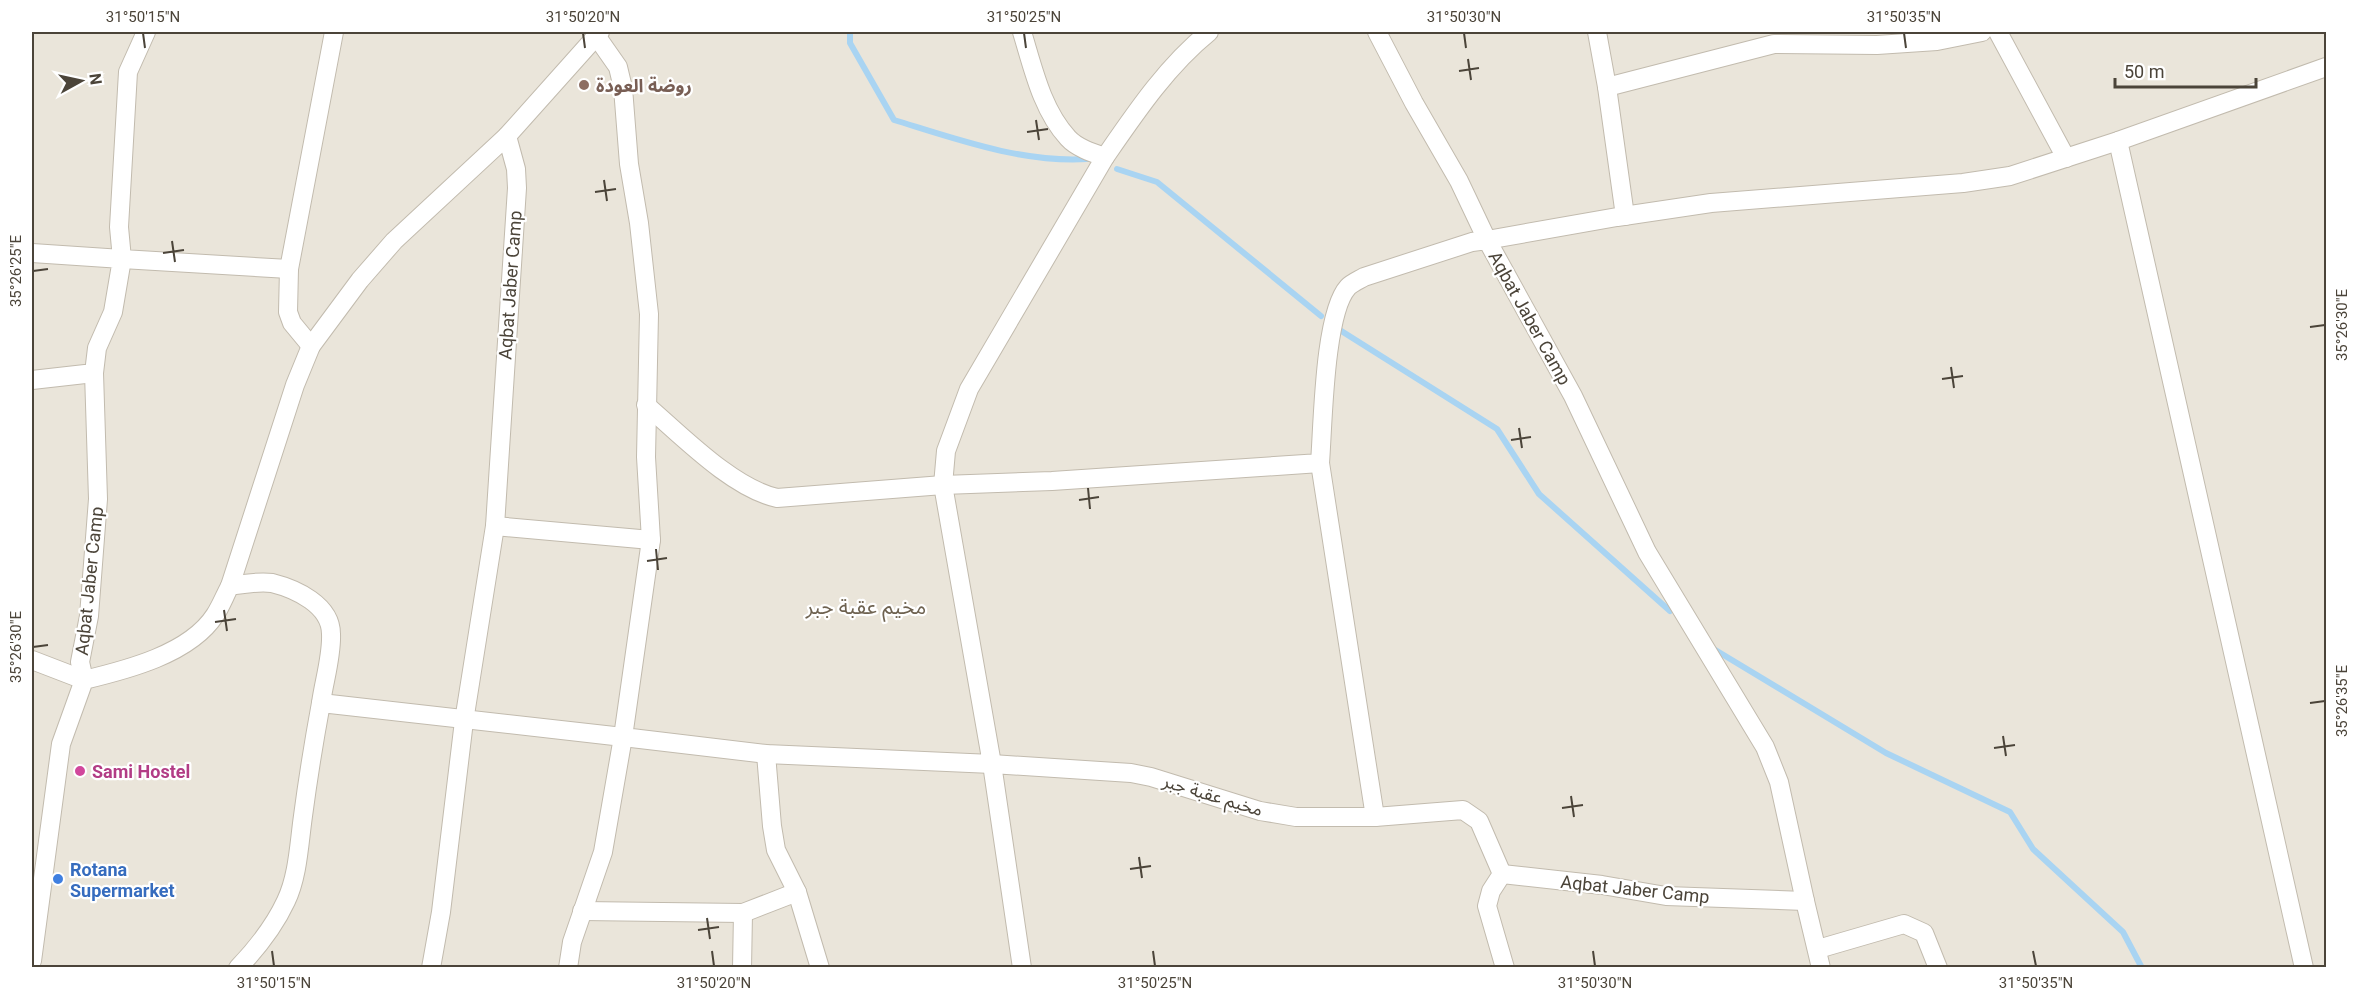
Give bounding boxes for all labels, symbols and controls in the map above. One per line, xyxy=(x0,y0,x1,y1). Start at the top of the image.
text: 31°50'15"N xyxy=(106,8,180,26)
text: 31°50'20"N xyxy=(546,8,620,26)
text: 31°50'25"N xyxy=(987,8,1061,26)
text: 31°50'30"N xyxy=(1427,8,1501,26)
text: 31°50'35"N xyxy=(1867,8,1941,26)
north arrow xyxy=(51,51,111,111)
scale bar xyxy=(2115,51,2256,89)
text: 50 m xyxy=(2124,61,2164,82)
text: N xyxy=(85,72,106,86)
place label: روضة العودة xyxy=(596,75,692,97)
marker: روضة العودة xyxy=(577,78,591,92)
street label: Aqbat Jaber Camp xyxy=(494,210,526,360)
text: 35°26'25"E xyxy=(7,234,25,307)
street label: Aqbat Jaber Camp xyxy=(1485,247,1575,389)
text: 35°26'30"E xyxy=(2333,288,2351,361)
street label: Aqbat Jaber Camp xyxy=(71,506,107,656)
district label: مخيم عقبة جبر xyxy=(805,595,926,622)
text: 35°26'30"E xyxy=(7,610,25,683)
text: 35°26'35"E xyxy=(2333,664,2351,737)
place label: Sami Hostel xyxy=(92,761,190,782)
marker: Sami Hostel xyxy=(73,764,87,778)
street label: مخيم عقبة جبر xyxy=(1159,770,1266,823)
place label: Rotana Supermarket xyxy=(70,859,175,901)
street label: Aqbat Jaber Camp xyxy=(1560,871,1710,907)
marker: Rotana Supermarket xyxy=(51,872,65,886)
text: 31°50'15"N xyxy=(237,974,311,992)
text: 31°50'20"N xyxy=(677,974,751,992)
text: 31°50'25"N xyxy=(1118,974,1192,992)
text: 31°50'30"N xyxy=(1558,974,1632,992)
text: 31°50'35"N xyxy=(1999,974,2073,992)

